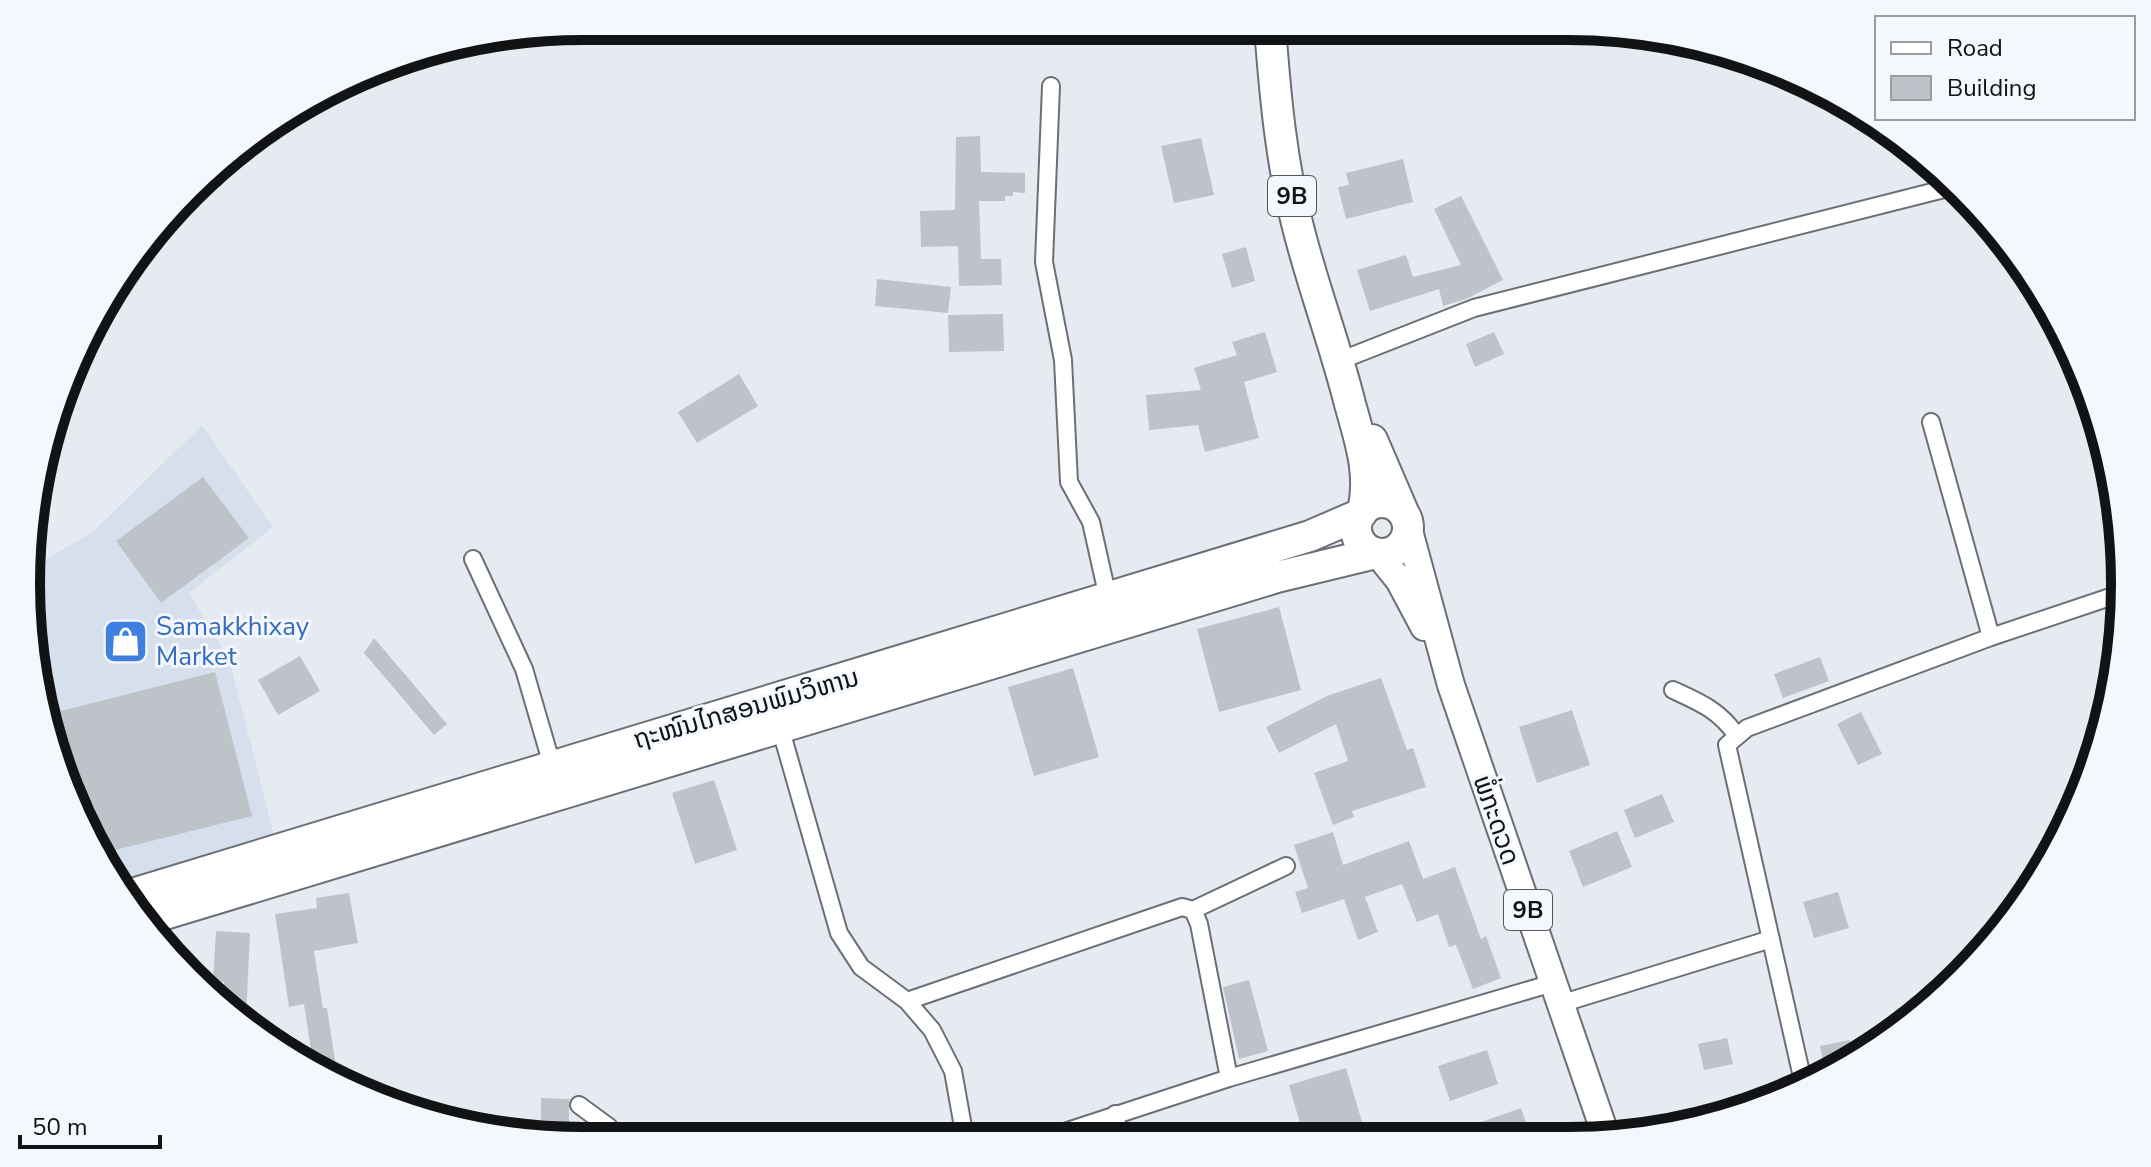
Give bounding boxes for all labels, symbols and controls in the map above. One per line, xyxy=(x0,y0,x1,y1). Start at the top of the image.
legend xyxy=(1875,16,2135,120)
text: Road xyxy=(1947,32,2003,64)
text: Building xyxy=(1947,72,2037,104)
road number: 9B xyxy=(1268,176,1316,216)
place label: Samakkhixay Market xyxy=(156,609,310,674)
shop icon: Samakkhixay Market xyxy=(101,617,149,665)
street label: ຖະໜົນໄກສອນພົມວິຫານ xyxy=(629,659,863,757)
street label: ພໍ່ກະດວດ xyxy=(1465,770,1530,870)
road number: 9B xyxy=(1504,890,1552,930)
scale bar xyxy=(20,1099,160,1149)
text: 50 m xyxy=(32,1111,88,1143)

